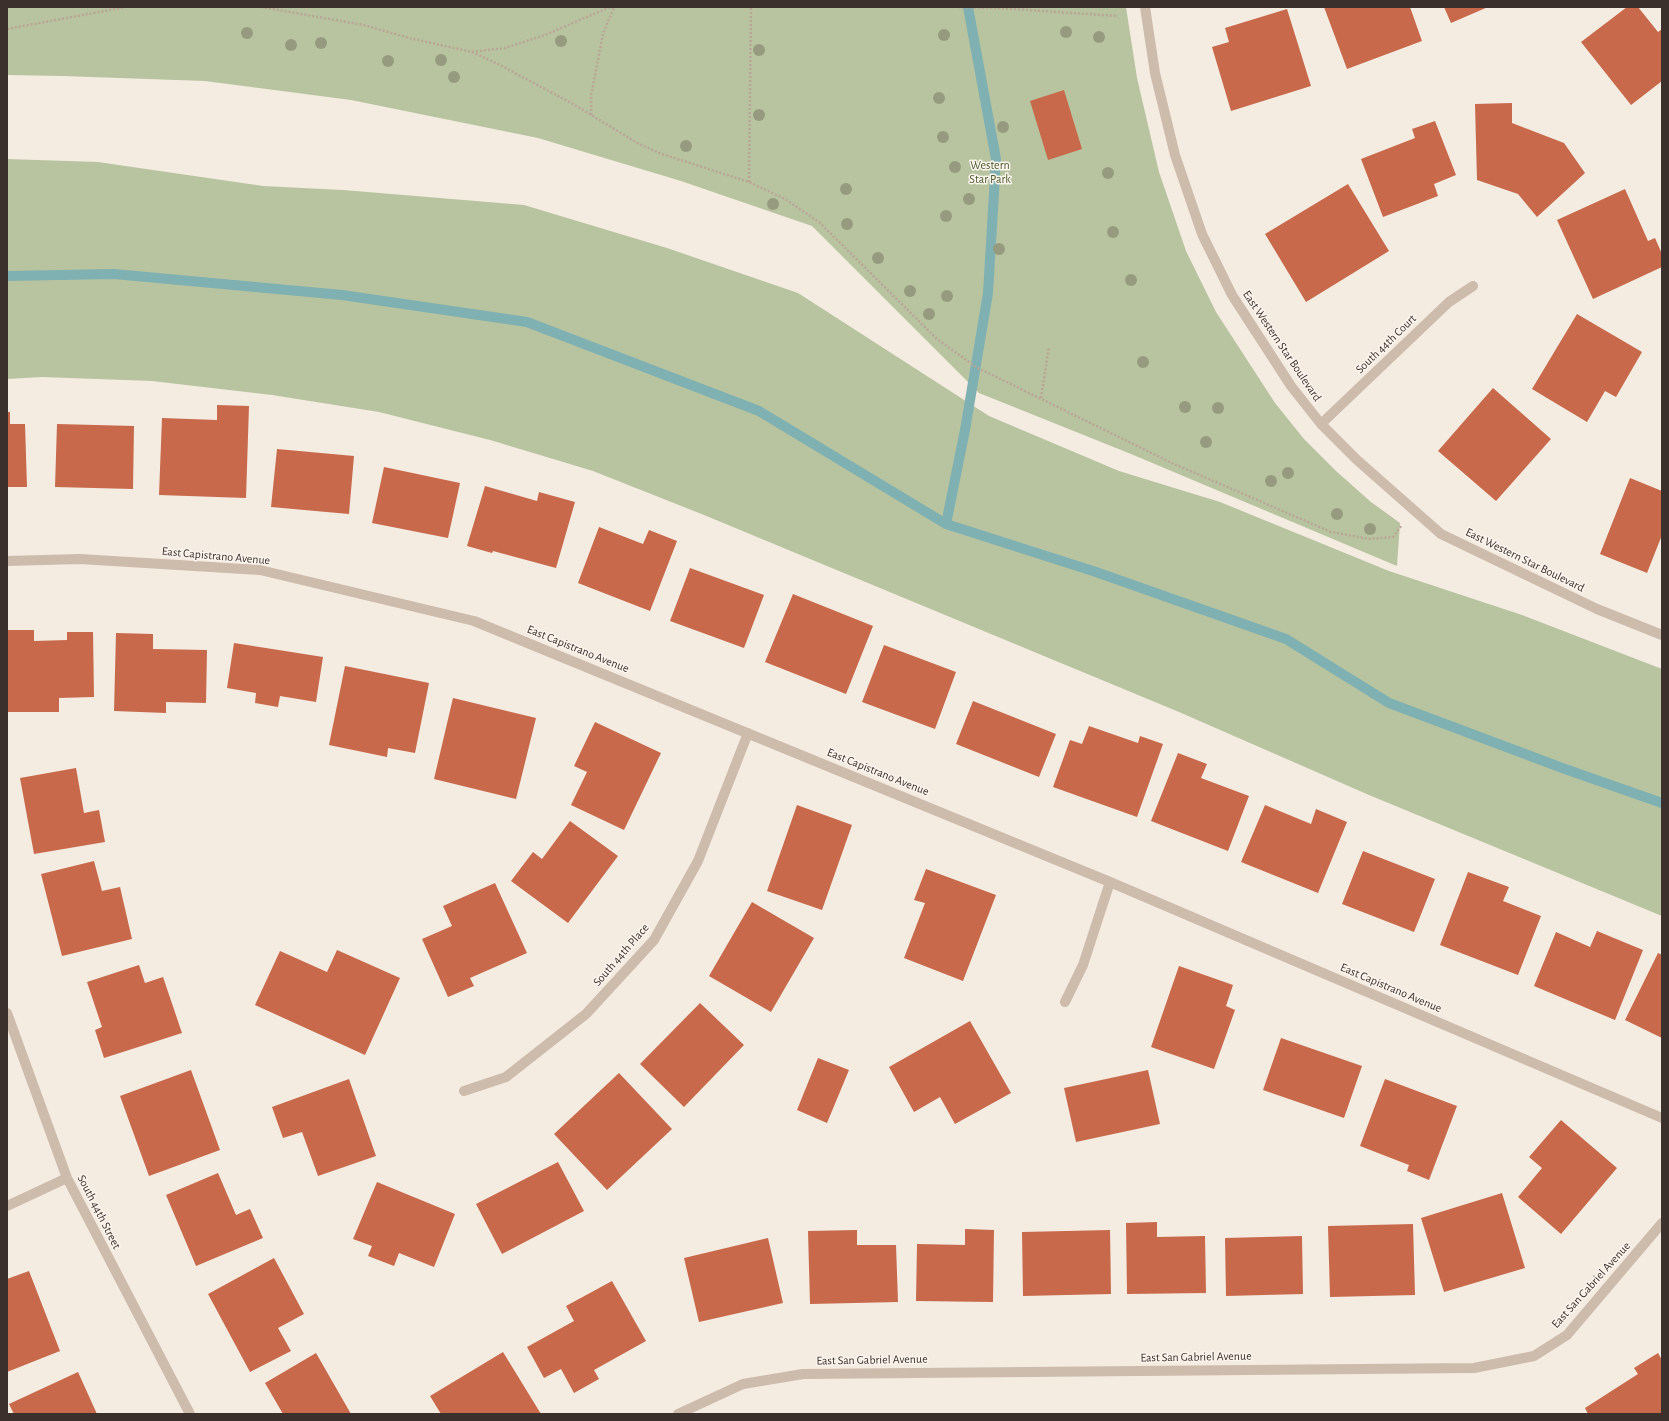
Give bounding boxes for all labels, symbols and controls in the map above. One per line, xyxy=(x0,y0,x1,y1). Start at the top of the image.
park label: Western Star Park xyxy=(969,158,1011,186)
street label: East Western Star Boulevard xyxy=(1239,288,1325,404)
street label: South 44th Court xyxy=(1353,311,1419,377)
street label: East Western Star Boulevard xyxy=(1463,525,1587,595)
street label: East Capistrano Avenue xyxy=(161,544,271,568)
street label: East Capistrano Avenue xyxy=(525,622,631,676)
street label: East Capistrano Avenue xyxy=(825,745,931,799)
street label: South 44th Place xyxy=(590,921,652,989)
street label: East Capistrano Avenue xyxy=(1338,960,1444,1016)
street label: South 44th Street xyxy=(74,1173,124,1251)
street label: East San Gabriel Avenue xyxy=(1548,1239,1634,1331)
street label: East San Gabriel Avenue xyxy=(1140,1349,1252,1365)
street label: East San Gabriel Avenue xyxy=(816,1352,928,1368)

